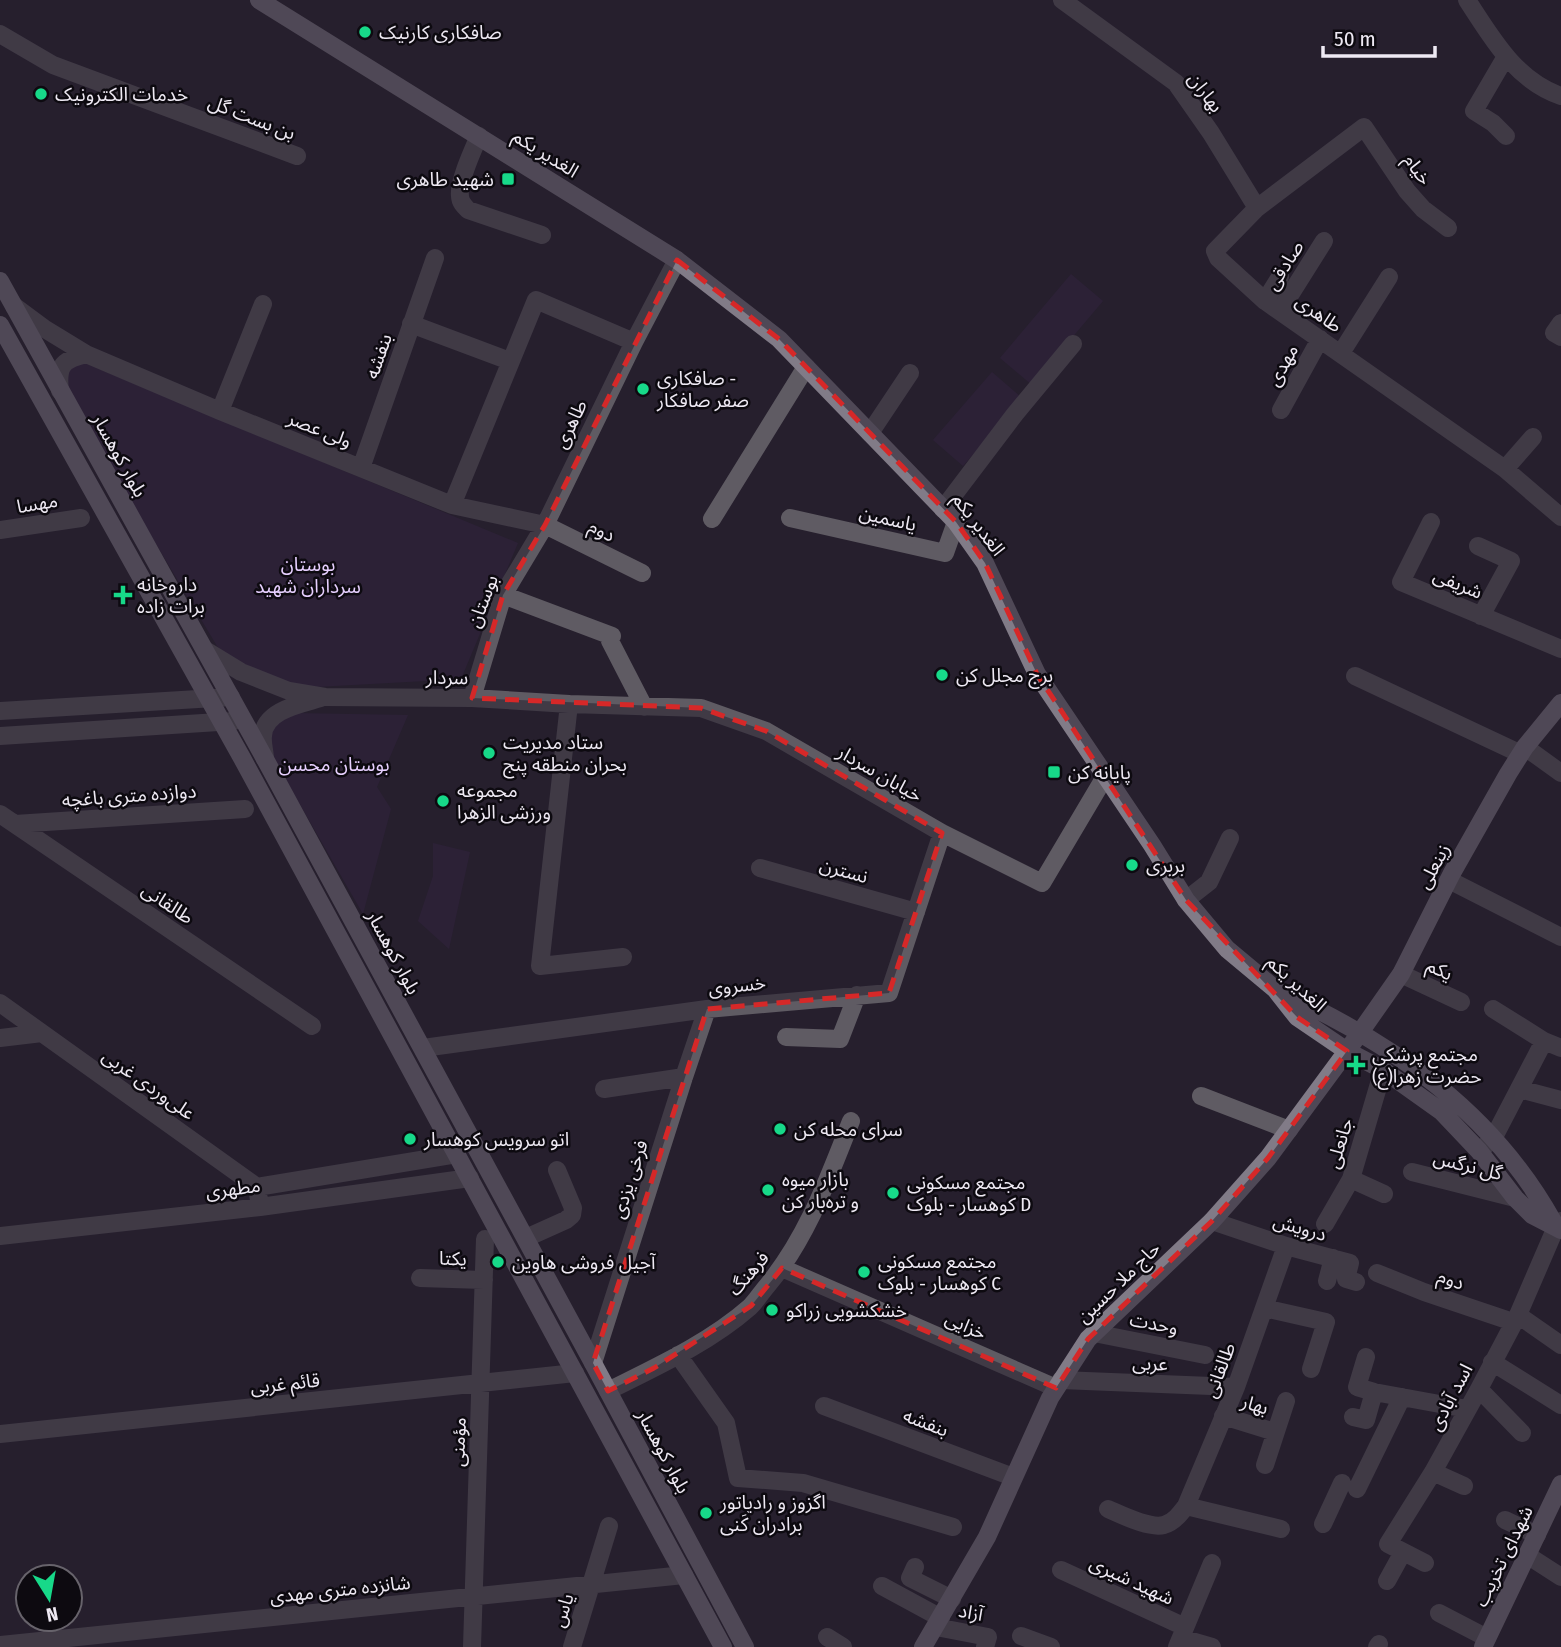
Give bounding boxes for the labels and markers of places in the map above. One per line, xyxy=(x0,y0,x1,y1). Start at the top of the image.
place label: صافکاری کارنیک xyxy=(379,21,502,44)
marker: صافکاری کارنیک xyxy=(357,24,373,40)
place label: خدمات الکترونیک xyxy=(55,83,188,106)
marker: خدمات الکترونیک xyxy=(33,86,49,102)
place label: شهید طاهری xyxy=(397,168,494,191)
marker: شهید طاهری xyxy=(500,171,516,187)
place label: صافکاری - صفر صافکار xyxy=(656,367,749,412)
marker: صافکاری - صفر صافکار xyxy=(635,381,651,397)
place label: داروخانه برات زاده xyxy=(137,573,205,618)
marker: داروخانه برات زاده xyxy=(115,587,131,603)
place label: برج مجلل کن xyxy=(956,664,1053,689)
marker: برج مجلل کن xyxy=(934,667,950,683)
place label: ستاد مدیریت بحران منطقه پنج xyxy=(503,731,627,779)
marker: ستاد مدیریت بحران منطقه پنج xyxy=(481,745,497,761)
place label: پایانه کن xyxy=(1068,761,1131,785)
marker: پایانه کن xyxy=(1046,764,1062,780)
place label: مجموعه ورزشی الزهرا xyxy=(457,779,551,824)
marker: مجموعه ورزشی الزهرا xyxy=(435,793,451,809)
place label: بربری xyxy=(1146,854,1185,877)
marker: بربری xyxy=(1124,857,1140,873)
place label: مجتمع پرشکی حضرت زهرا(ع) xyxy=(1372,1043,1482,1090)
marker: مجتمع پرشکی حضرت زهرا(ع) xyxy=(1346,1055,1366,1075)
place label: سرای محله کن xyxy=(794,1118,903,1141)
marker: سرای محله کن xyxy=(772,1121,788,1137)
place label: اتو سرویس کوهسار xyxy=(423,1128,569,1151)
marker: اتو سرویس کوهسار xyxy=(402,1131,418,1147)
place label: بازار میوه و تره‌بار کن xyxy=(782,1168,859,1213)
place label: مجتمع مسکونی کوهسار - بلوک D xyxy=(907,1171,1031,1216)
marker: بازار میوه و تره‌بار کن xyxy=(760,1182,776,1198)
marker: مجتمع مسکونی کوهسار - بلوک D xyxy=(885,1185,901,1201)
place label: مجتمع مسکونی کوهسار - بلوک C xyxy=(878,1250,1001,1295)
place label: آجیل فروشی هاوین xyxy=(512,1251,657,1274)
marker: آجیل فروشی هاوین xyxy=(490,1254,506,1270)
marker: مجتمع مسکونی کوهسار - بلوک C xyxy=(856,1264,872,1280)
place label: خشکشویی زراکو xyxy=(786,1299,907,1322)
marker: خشکشویی زراکو xyxy=(764,1302,780,1318)
place label: اگزوز و رادیاتور برادران کَنی xyxy=(719,1491,826,1536)
marker: اگزوز و رادیاتور برادران کَنی xyxy=(698,1505,714,1521)

